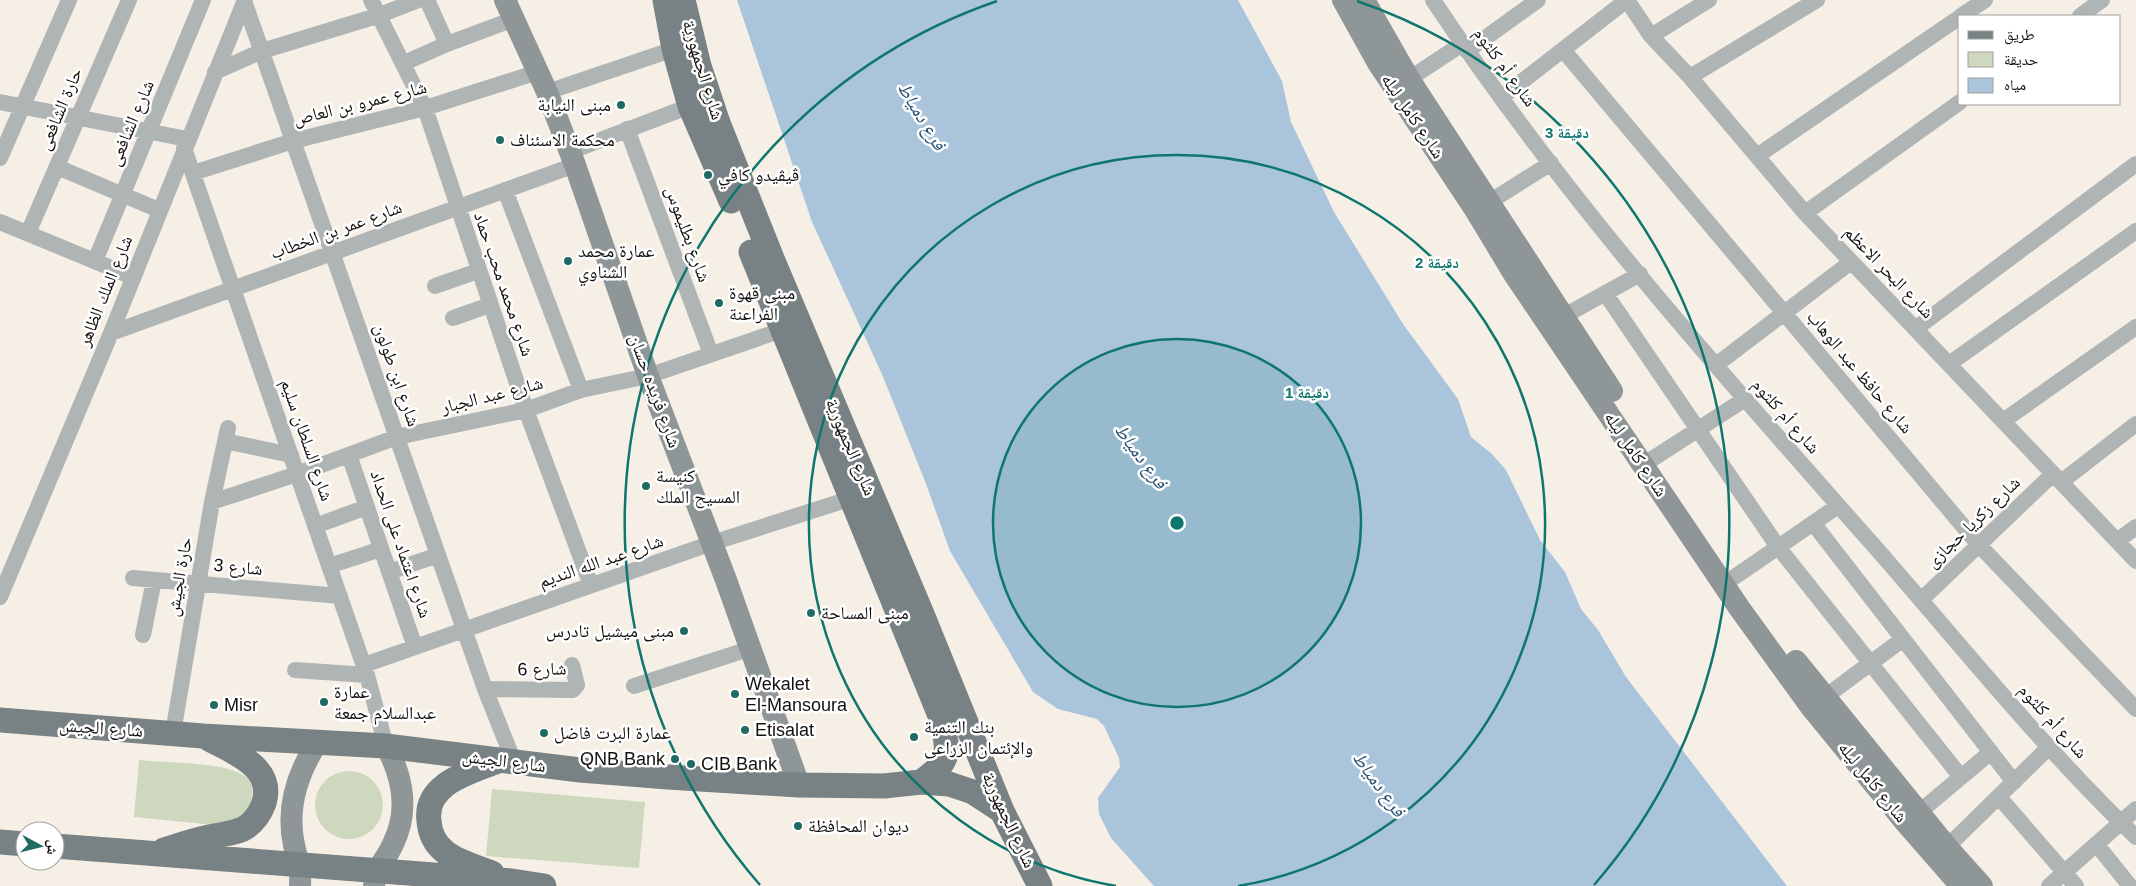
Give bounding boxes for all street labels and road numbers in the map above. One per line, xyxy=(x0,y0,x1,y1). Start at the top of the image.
street label: شارع الجمهورية xyxy=(677,18,728,123)
street label: شارع أم كلثوم xyxy=(1468,23,1541,112)
street label: حارة الشافعى xyxy=(34,65,87,153)
street label: شارع كامل ليله xyxy=(1376,70,1449,163)
street label: شارع الشافعى xyxy=(104,77,159,169)
street label: شارع عمرو بن العاص xyxy=(291,77,429,130)
street label: شارع بطليموس xyxy=(660,183,715,285)
street label: شارع عمر بن الخطاب xyxy=(268,197,405,264)
street label: شارع محمد محب حماد xyxy=(469,209,538,359)
street label: شارع البحر الاعظم xyxy=(1839,222,1938,324)
street label: شارع الملك الظاهر xyxy=(73,233,137,351)
street label: شارع حافظ عبد الوهاب xyxy=(1802,307,1917,438)
street label: شارع ابن طولون xyxy=(369,321,424,429)
street label: شارع فريده حسان xyxy=(624,331,685,451)
street label: شارع عبد الجبار xyxy=(438,373,545,418)
street label: شارع أم كلثوم xyxy=(1746,374,1825,459)
street label: شارع السلطان سليم xyxy=(275,377,337,504)
street label: شارع الجمهورية xyxy=(821,396,880,499)
street label: شارع كامل ليله xyxy=(1599,408,1672,501)
street label: شارع اعتماد على الحداد xyxy=(365,468,436,621)
street label: شارع زكريا حجازى xyxy=(1922,472,2025,573)
street label: شارع عبد الله النديم xyxy=(536,530,667,594)
street label: حارة الجيش xyxy=(162,536,197,618)
street label: شارع 3 xyxy=(213,555,263,580)
street label: شارع 6 xyxy=(517,659,567,680)
street label: شارع أم كلثوم xyxy=(2013,679,2092,764)
street label: شارع الجيش xyxy=(58,715,144,742)
street label: شارع كامل ليله xyxy=(1834,738,1912,827)
street label: شارع الجيش xyxy=(461,746,547,777)
street label: شارع الجمهورية xyxy=(977,769,1040,871)

